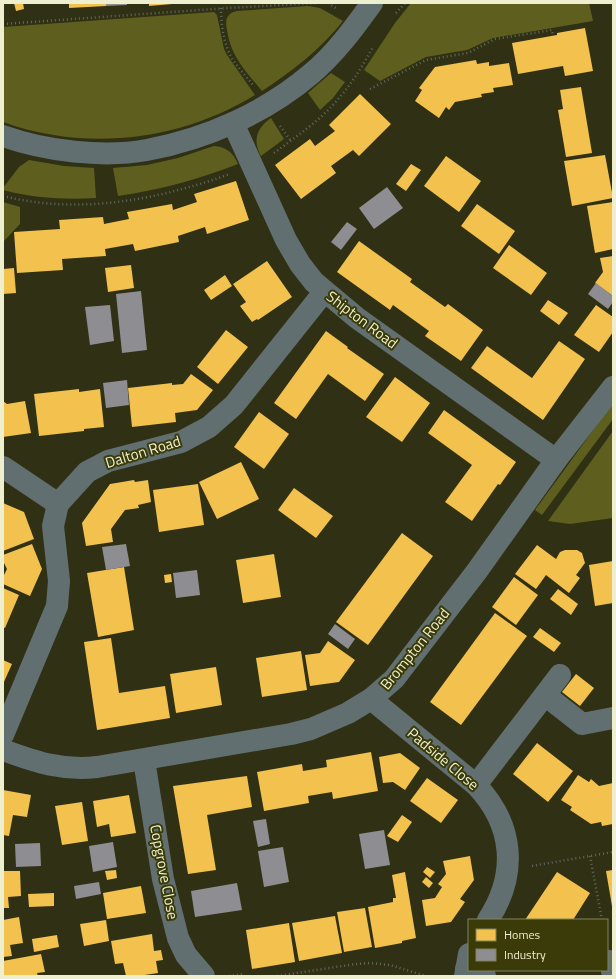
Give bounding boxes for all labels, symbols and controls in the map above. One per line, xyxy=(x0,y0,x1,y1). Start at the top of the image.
street label: Shipton Road xyxy=(322,285,403,354)
street label: Dalton Road xyxy=(102,429,183,474)
street label: Brompton Road xyxy=(374,603,455,695)
street label: Padside Close xyxy=(402,722,484,796)
street label: Copgrove Close xyxy=(144,822,185,921)
legend xyxy=(468,919,608,971)
text: Homes xyxy=(504,925,540,944)
text: Industry xyxy=(504,945,546,964)

